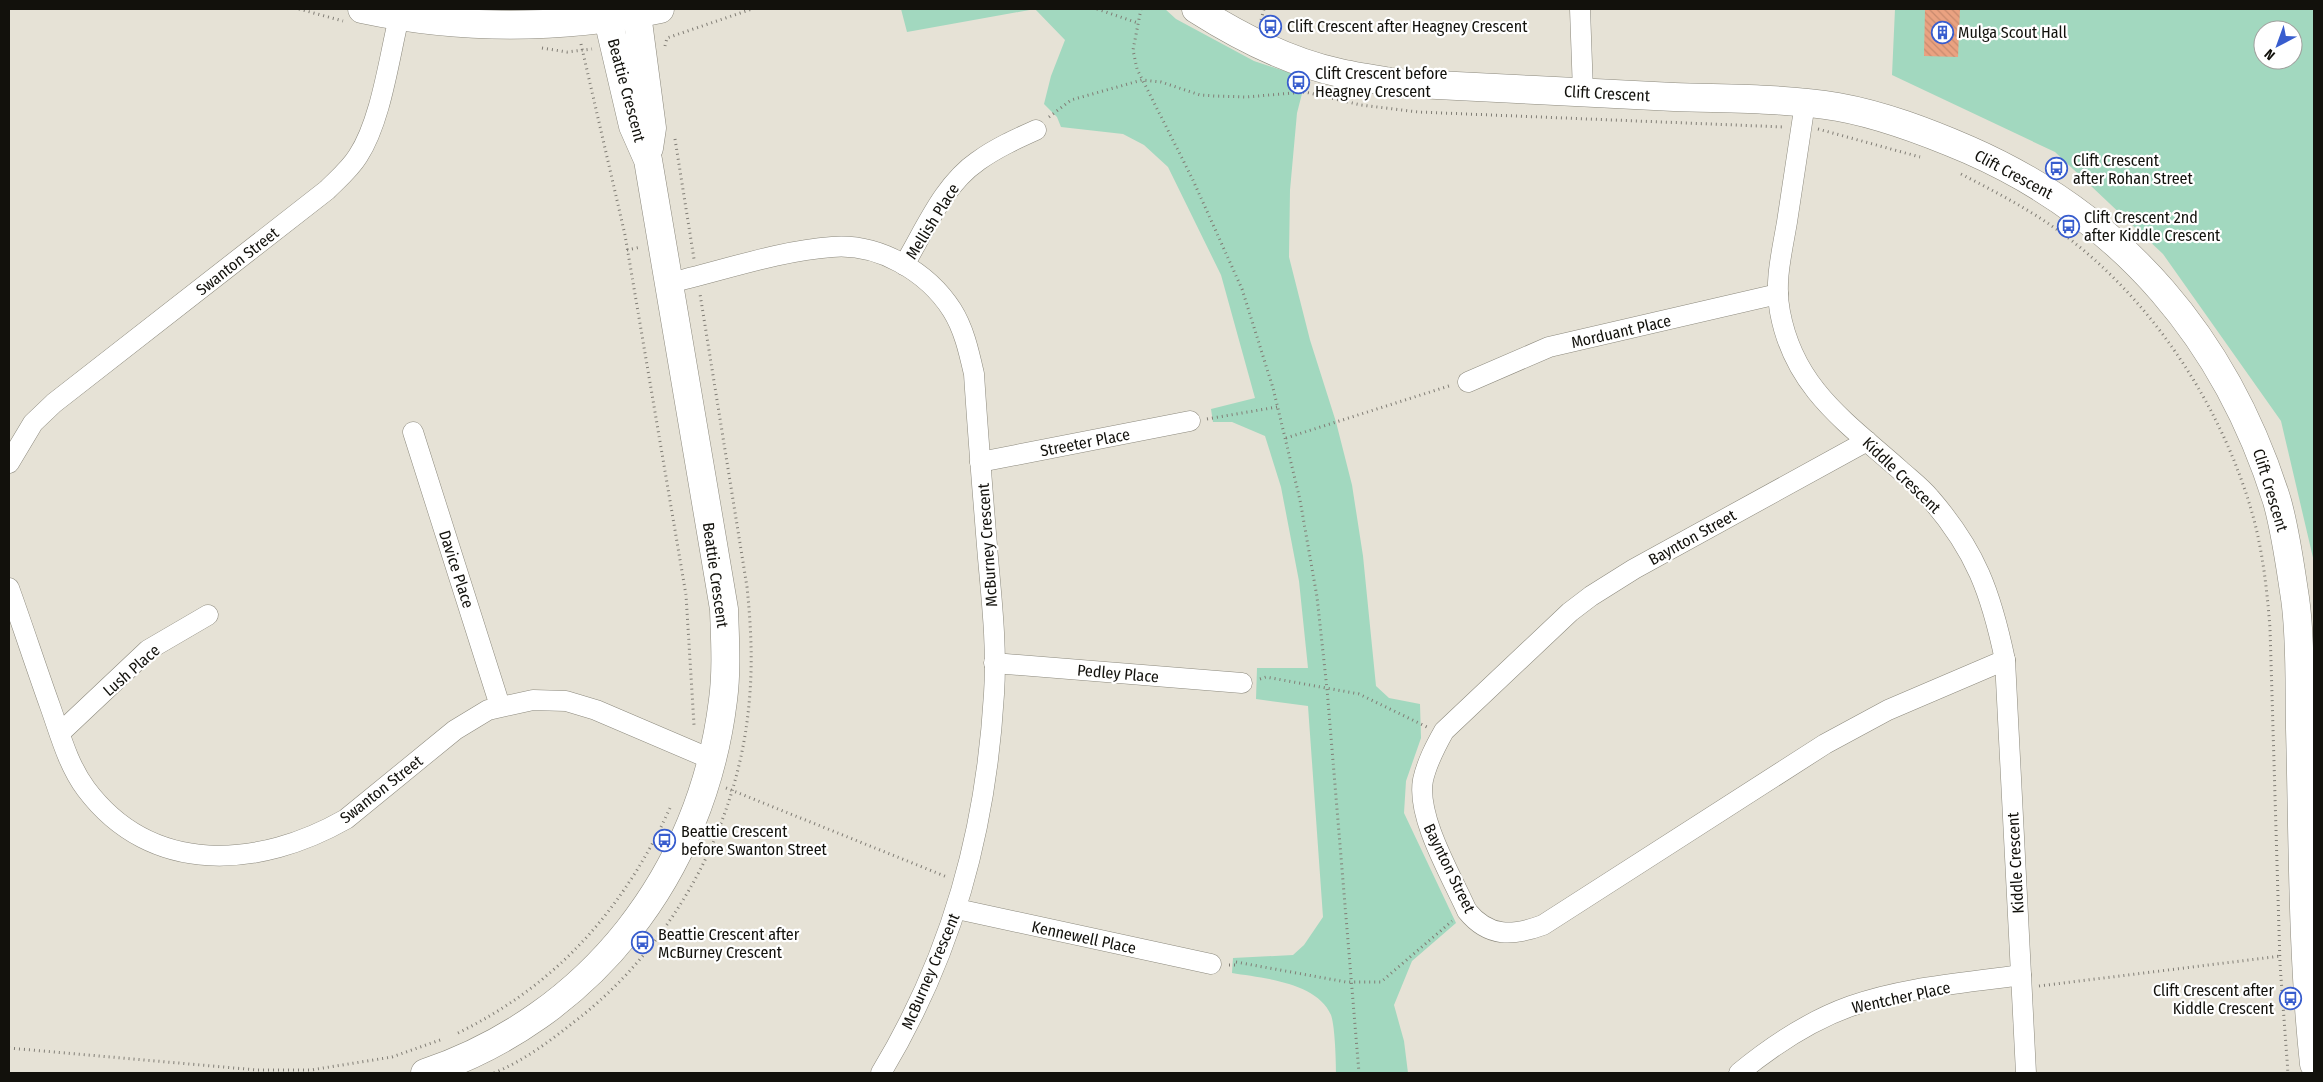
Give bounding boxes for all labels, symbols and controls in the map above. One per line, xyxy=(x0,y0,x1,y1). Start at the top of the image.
bus stop icon: Clift Crescent after Heagney Crescent xyxy=(1259,14,1283,38)
place label: Clift Crescent after Heagney Crescent xyxy=(1287,17,1528,36)
building icon: Mulga Scout Hall xyxy=(1930,20,1954,44)
north arrow xyxy=(2253,20,2303,70)
place label: Mulga Scout Hall xyxy=(1958,23,2067,42)
street label: Beattie Crescent xyxy=(604,36,650,145)
text: N xyxy=(2261,45,2279,64)
place label: Clift Crescent before Heagney Crescent xyxy=(1315,64,1447,101)
bus stop icon: Clift Crescent before Heagney Crescent xyxy=(1287,70,1311,94)
street label: Clift Crescent xyxy=(1564,82,1651,105)
street label: Clift Crescent xyxy=(1971,146,2057,203)
place label: Clift Crescent after Rohan Street xyxy=(2073,151,2193,188)
bus stop icon: Clift Crescent after Rohan Street xyxy=(2045,157,2069,181)
street label: Mellish Place xyxy=(902,180,963,263)
place label: Clift Crescent 2nd after Kiddle Crescent xyxy=(2084,208,2221,245)
bus stop icon: Clift Crescent 2nd after Kiddle Crescent xyxy=(2056,214,2080,238)
street label: Swanton Street xyxy=(192,223,283,299)
street label: Morduant Place xyxy=(1569,311,1673,352)
street label: Streeter Place xyxy=(1039,424,1132,460)
street label: Kiddle Crescent xyxy=(1859,433,1945,518)
street label: Clift Crescent xyxy=(2249,446,2292,535)
street label: McBurney Crescent xyxy=(974,482,1001,607)
street label: Baynton Street xyxy=(1645,505,1740,569)
street label: Beattie Crescent xyxy=(699,521,732,630)
street label: Davice Place xyxy=(435,528,478,611)
street label: Lush Place xyxy=(99,641,164,700)
street label: Pedley Place xyxy=(1076,660,1160,687)
street label: Swanton Street xyxy=(336,751,427,827)
street label: Kiddle Crescent xyxy=(2003,811,2028,914)
street label: Baynton Street xyxy=(1420,821,1480,917)
place label: Beattie Crescent before Swanton Street xyxy=(681,822,828,859)
bus stop icon: Beattie Crescent before Swanton Street xyxy=(653,828,677,852)
street label: McBurney Crescent xyxy=(897,910,964,1032)
street label: Kennewell Place xyxy=(1030,917,1138,958)
place label: Beattie Crescent after McBurney Crescent xyxy=(658,925,800,962)
bus stop icon: Beattie Crescent after McBurney Crescent xyxy=(630,931,654,955)
street label: Wentcher Place xyxy=(1850,978,1952,1017)
place label: Clift Crescent after Kiddle Crescent xyxy=(2153,981,2275,1018)
bus stop icon: Clift Crescent after Kiddle Crescent xyxy=(2278,987,2302,1011)

